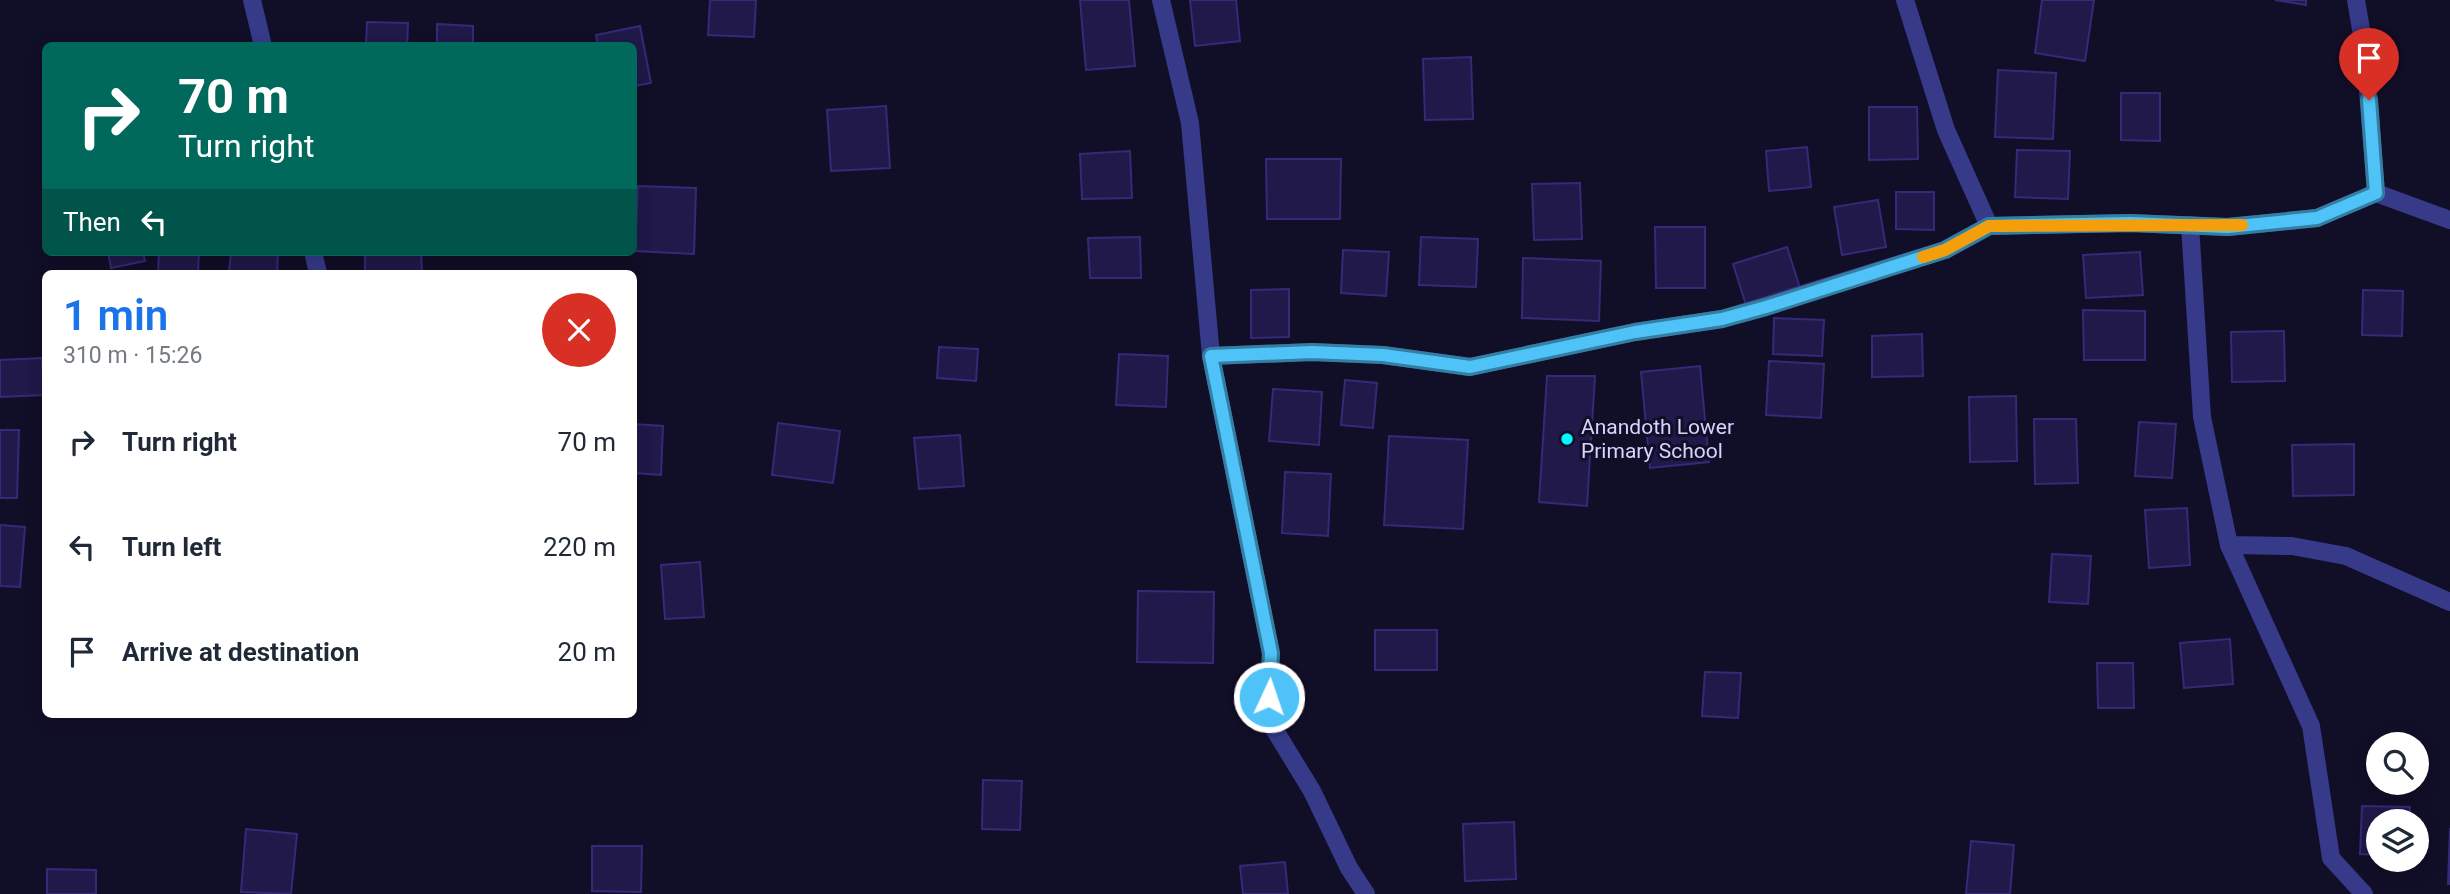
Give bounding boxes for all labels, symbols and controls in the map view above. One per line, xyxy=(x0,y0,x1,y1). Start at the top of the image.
pin xyxy=(2339,28,2399,100)
icon: arrive xyxy=(2350,39,2388,77)
text: 70 m xyxy=(178,68,289,125)
icon: right xyxy=(63,70,154,161)
text: Turn right xyxy=(178,127,314,165)
icon: left xyxy=(135,203,173,241)
text: Then xyxy=(63,207,121,237)
text: 1 min xyxy=(63,291,168,340)
button: close xyxy=(542,293,616,367)
text: 310 m · 15:26 xyxy=(63,342,202,369)
place label: Anandoth Lower Primary School xyxy=(1581,415,1734,463)
icon: right xyxy=(63,423,101,461)
text: Turn right xyxy=(122,427,237,457)
text: 70 m xyxy=(558,427,616,457)
marker: Anandoth Lower Primary School xyxy=(1559,431,1575,447)
icon: left xyxy=(63,528,101,566)
text: Turn left xyxy=(122,532,221,562)
text: 220 m xyxy=(543,532,616,562)
icon: arrive xyxy=(63,633,101,671)
text: Arrive at destination xyxy=(122,637,359,667)
text: 20 m xyxy=(558,637,616,667)
position arrow xyxy=(1232,660,1306,734)
map controls xyxy=(2366,732,2429,872)
button: search xyxy=(2366,732,2429,795)
button: layers xyxy=(2366,809,2429,872)

